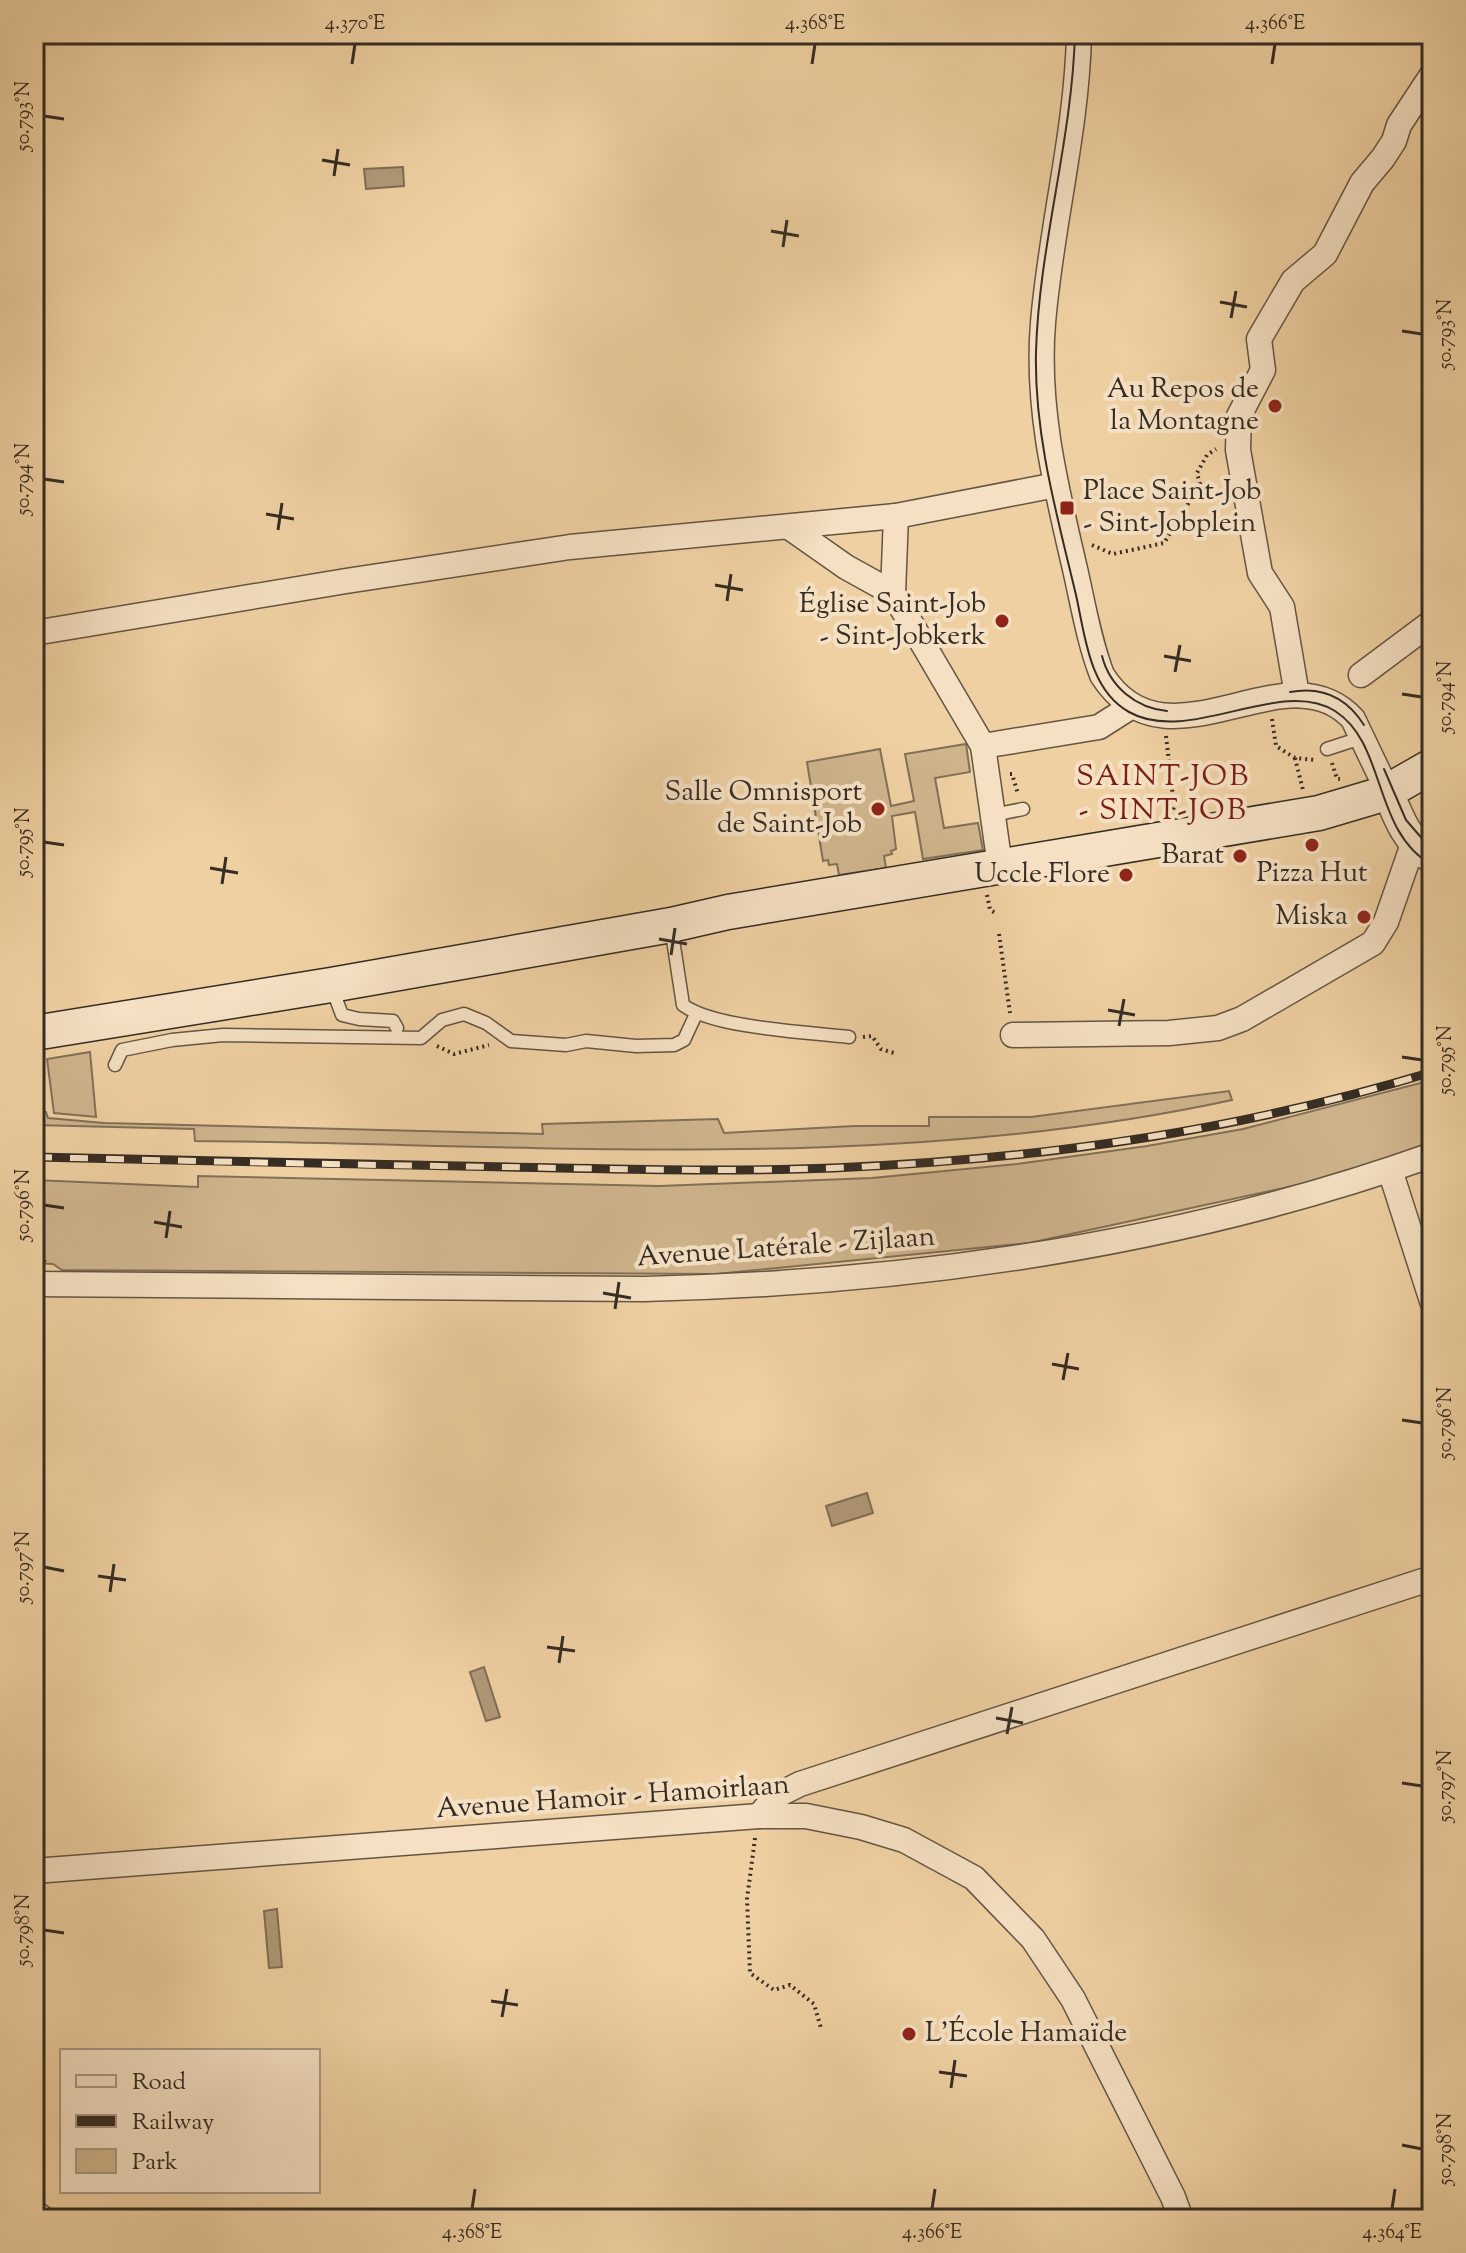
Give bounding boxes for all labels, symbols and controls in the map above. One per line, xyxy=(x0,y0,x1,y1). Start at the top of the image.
text: 4.370°E xyxy=(325,10,385,39)
text: 4.368°E xyxy=(785,10,845,39)
text: 4.366°E xyxy=(1245,10,1305,39)
text: 50.793°N xyxy=(10,81,39,152)
text: 50.793°N xyxy=(1432,299,1461,370)
place label: Au Repos de la Montagne xyxy=(1107,370,1259,442)
marker: Au Repos de la Montagne xyxy=(1266,397,1284,415)
text: 50.794°N xyxy=(10,443,39,516)
place label: Place Saint-Job - Sint-Jobplein xyxy=(1083,472,1261,544)
marker: Place Saint-Job - Sint-Jobplein xyxy=(1058,499,1076,517)
place label: Église Saint-Job - Sint-Jobkerk xyxy=(799,585,986,657)
marker: Église Saint-Job - Sint-Jobkerk xyxy=(993,612,1011,630)
text: 50.794°N xyxy=(1432,661,1461,734)
district label: SAINT-JOB - SINT-JOB xyxy=(1076,756,1250,833)
place label: Salle Omnisport de Saint-Job xyxy=(665,773,862,845)
marker: Salle Omnisport de Saint-Job xyxy=(869,800,887,818)
text: 50.795°N xyxy=(10,807,39,878)
place label: Barat xyxy=(1161,836,1224,876)
marker: Pizza Hut xyxy=(1303,836,1321,854)
marker: Barat xyxy=(1231,847,1249,865)
place label: Pizza Hut xyxy=(1256,854,1368,894)
place label: Uccle Flore xyxy=(974,855,1110,895)
marker: Uccle Flore xyxy=(1117,866,1135,884)
place label: Miska xyxy=(1275,897,1348,937)
marker: Miska xyxy=(1355,908,1373,926)
text: 50.795°N xyxy=(1432,1025,1461,1096)
text: 50.796°N xyxy=(10,1169,39,1242)
street label: Avenue Latérale - Zijlaan xyxy=(636,1218,936,1278)
text: 50.796°N xyxy=(1432,1387,1461,1460)
text: 50.797°N xyxy=(10,1531,39,1604)
text: 50.797°N xyxy=(1432,1750,1461,1823)
street label: Avenue Hamoir - Hamoirlaan xyxy=(435,1766,791,1830)
text: 50.798°N xyxy=(10,1894,39,1967)
place label: L'École Hamaïde xyxy=(925,2014,1127,2054)
marker: L'École Hamaïde xyxy=(900,2025,918,2043)
legend xyxy=(60,2049,320,2193)
text: Road xyxy=(132,2066,186,2100)
text: Railway xyxy=(132,2106,214,2140)
text: 50.798°N xyxy=(1432,2113,1461,2186)
text: Park xyxy=(132,2146,178,2180)
text: 4.368°E xyxy=(442,2219,502,2248)
text: 4.366°E xyxy=(902,2219,962,2248)
text: 4.364°E xyxy=(1362,2219,1422,2248)

